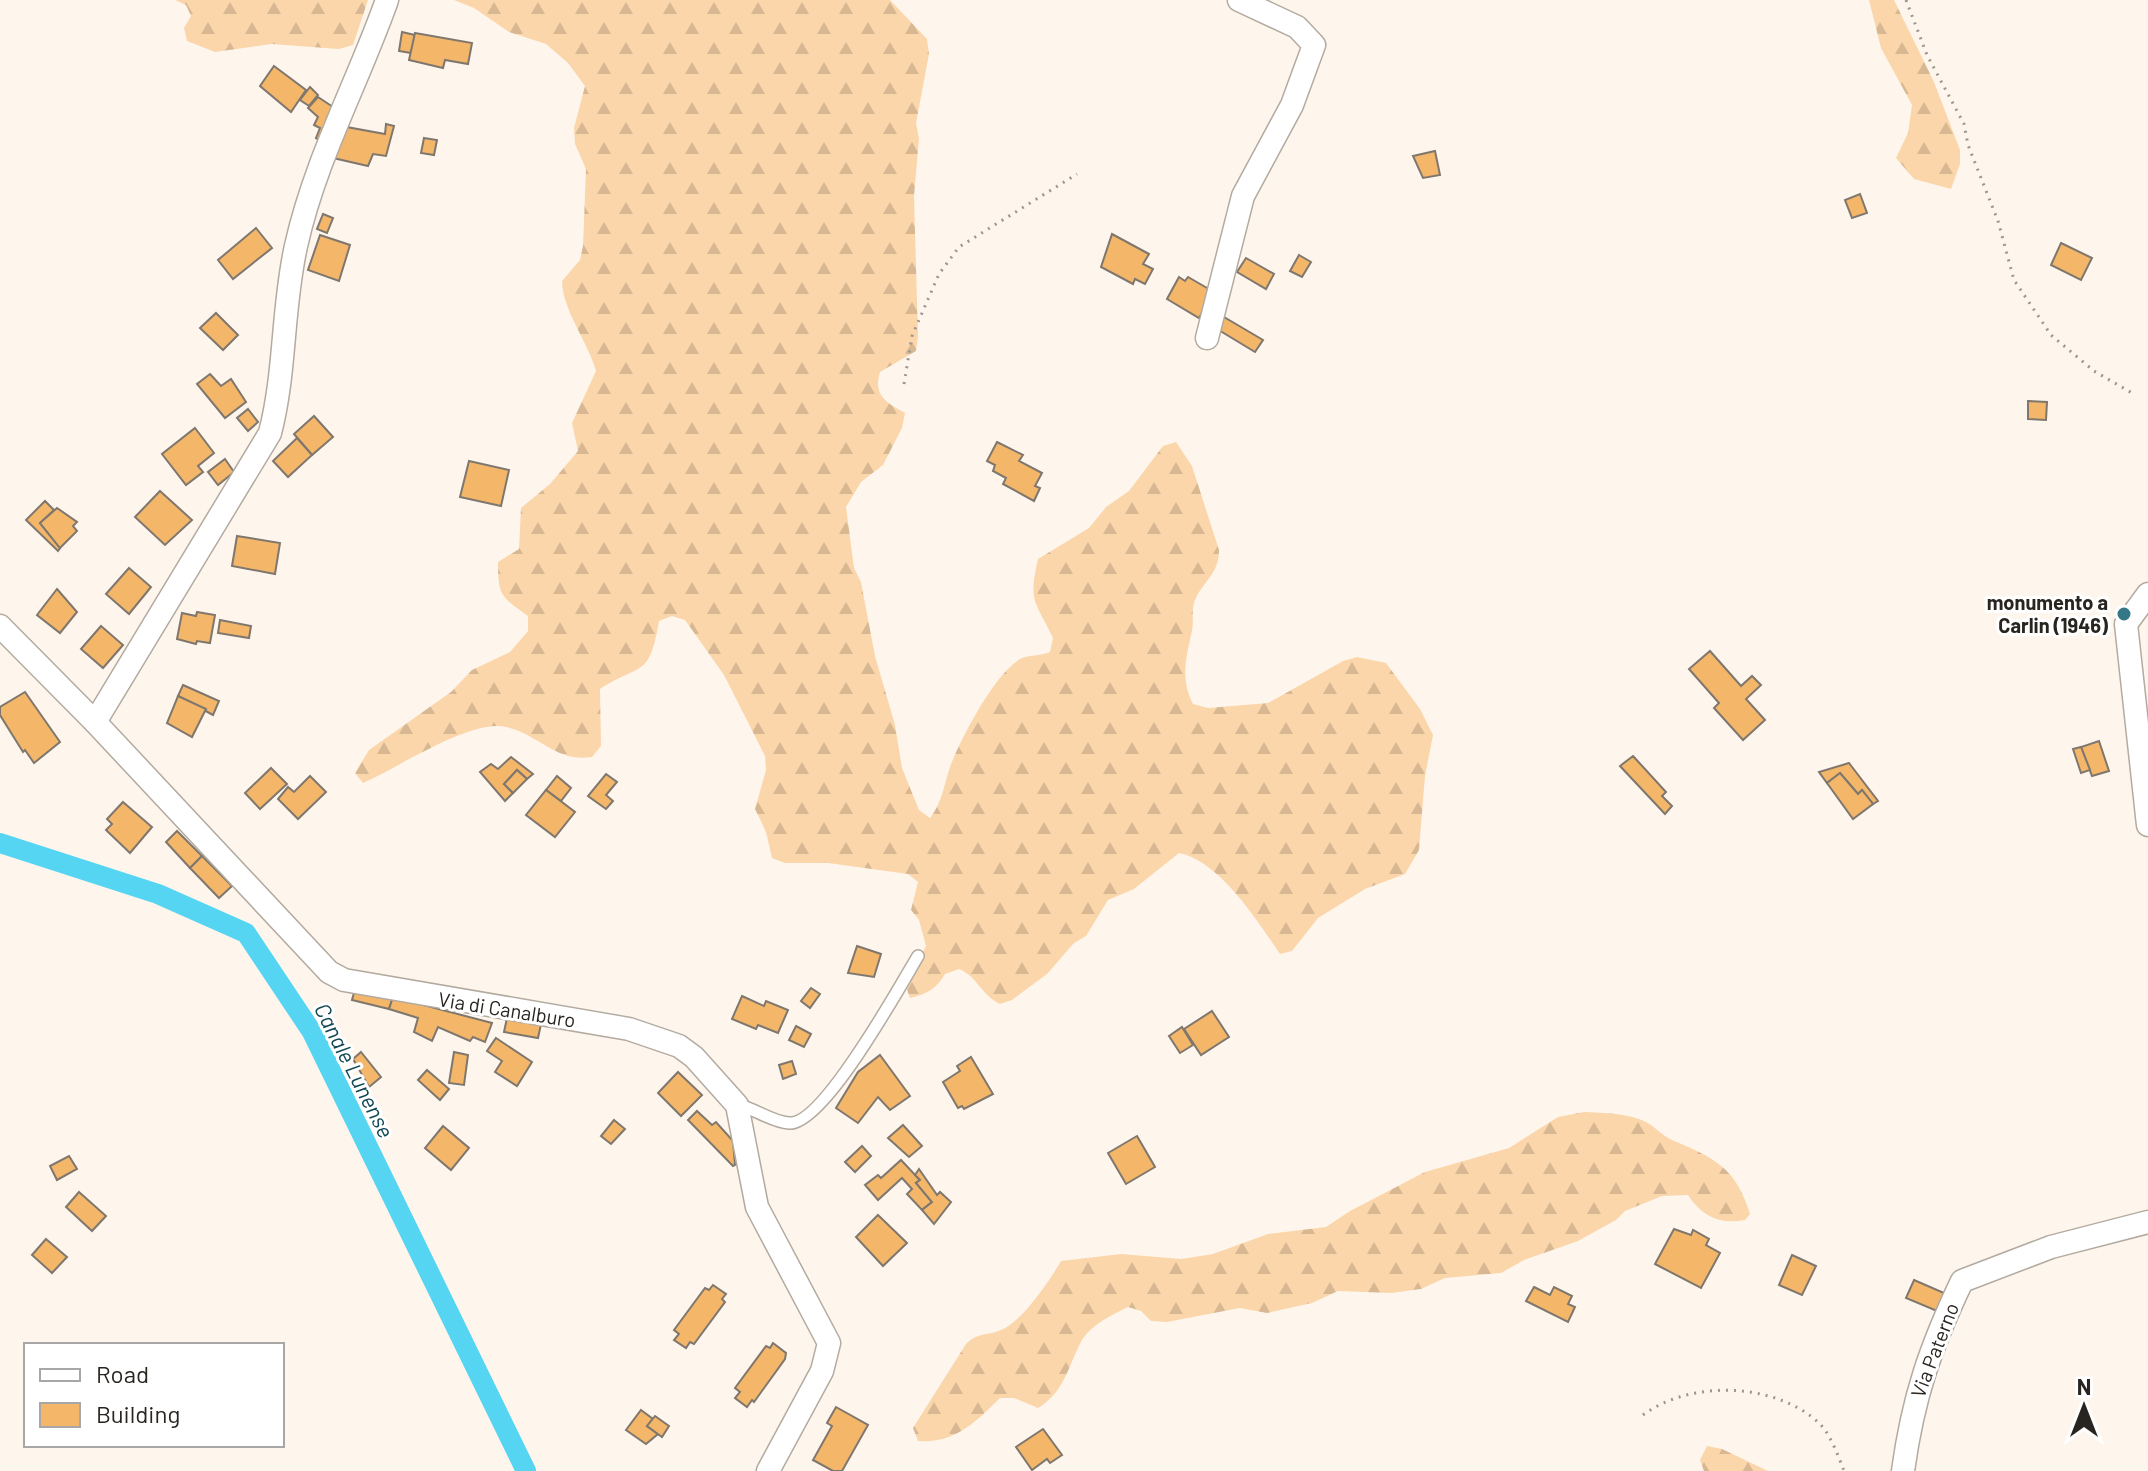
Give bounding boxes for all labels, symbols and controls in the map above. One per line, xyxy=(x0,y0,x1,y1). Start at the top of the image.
place label: monumento a Carlin (1946) xyxy=(1987,590,2108,637)
marker: monumento a Carlin (1946) xyxy=(2115,605,2133,623)
street label: Via di Canalburo xyxy=(437,986,577,1032)
water label: Canale Lunense xyxy=(310,998,400,1142)
street label: Via Paterno xyxy=(1905,1299,1963,1401)
legend xyxy=(24,1343,284,1447)
text: Road xyxy=(96,1359,149,1388)
north arrow xyxy=(2044,1367,2124,1447)
text: N xyxy=(2077,1373,2091,1399)
text: Building xyxy=(96,1399,180,1428)

